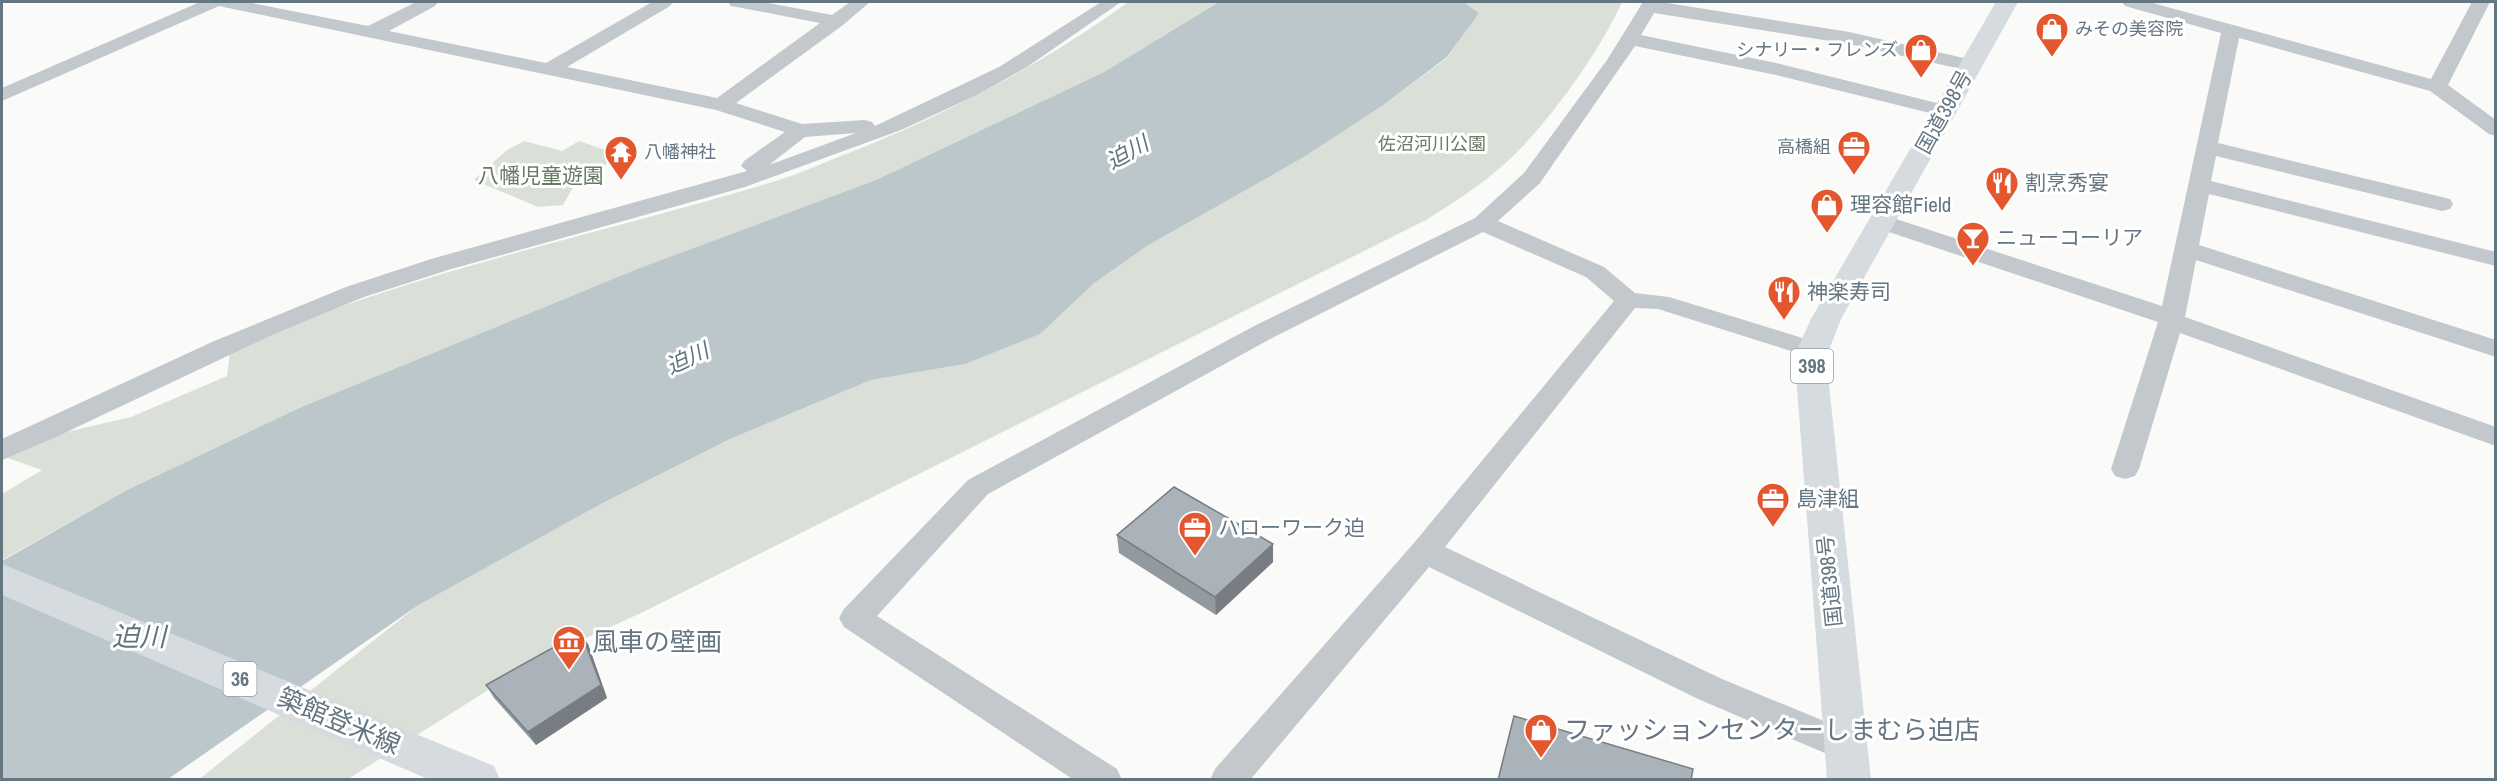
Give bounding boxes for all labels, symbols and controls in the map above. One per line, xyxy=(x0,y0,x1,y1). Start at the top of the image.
shop icon: みその美容院 xyxy=(2034,11,2070,58)
place label: みその美容院 xyxy=(2075,16,2183,41)
shop icon: シナリー・フレンズ xyxy=(1903,32,1939,79)
place label: シナリー・フレンズ xyxy=(1736,37,1898,62)
street label: 国道398号 xyxy=(1909,65,1978,159)
water label: 迫川 xyxy=(1100,127,1155,176)
office icon: 高橋組 xyxy=(1836,129,1872,176)
park label: 佐沼河川公園 xyxy=(1378,131,1486,156)
temple icon: 八幡神社 xyxy=(603,134,639,181)
place label: 高橋組 xyxy=(1777,134,1831,159)
place label: 八幡神社 xyxy=(644,139,716,164)
park label: 八幡児童遊園 xyxy=(478,161,604,190)
restaurant icon: 割烹秀宴 xyxy=(1984,165,2020,212)
place label: 割烹秀宴 xyxy=(2025,168,2109,197)
shop icon: 理容館Field xyxy=(1809,187,1845,234)
place label: 理容館Field xyxy=(1850,190,1951,219)
bar icon: ニューコーリア xyxy=(1955,220,1991,267)
place label: ニューコーリア xyxy=(1996,223,2143,252)
restaurant icon: 神楽寿司 xyxy=(1766,274,1802,321)
place label: 神楽寿司 xyxy=(1807,277,1891,306)
water label: 迫川 xyxy=(661,334,715,381)
road number: 398 xyxy=(1791,349,1833,383)
office icon: 島津組 xyxy=(1755,481,1791,528)
place label: 島津組 xyxy=(1796,484,1859,513)
office icon: ハローワーク迫 xyxy=(1177,510,1213,557)
place label: ハローワーク迫 xyxy=(1218,513,1365,542)
street label: 国道398号 xyxy=(1810,534,1849,628)
water label: 迫川 xyxy=(112,618,169,654)
museum icon: 風車の壁画 xyxy=(551,624,587,671)
place label: 風車の壁画 xyxy=(592,624,722,659)
road number: 36 xyxy=(224,662,256,696)
street label: 築館登米線 xyxy=(273,679,406,762)
shop icon: ファッションセンターしまむら迫店 xyxy=(1523,712,1559,759)
place label: ファッションセンターしまむら迫店 xyxy=(1564,712,1980,747)

